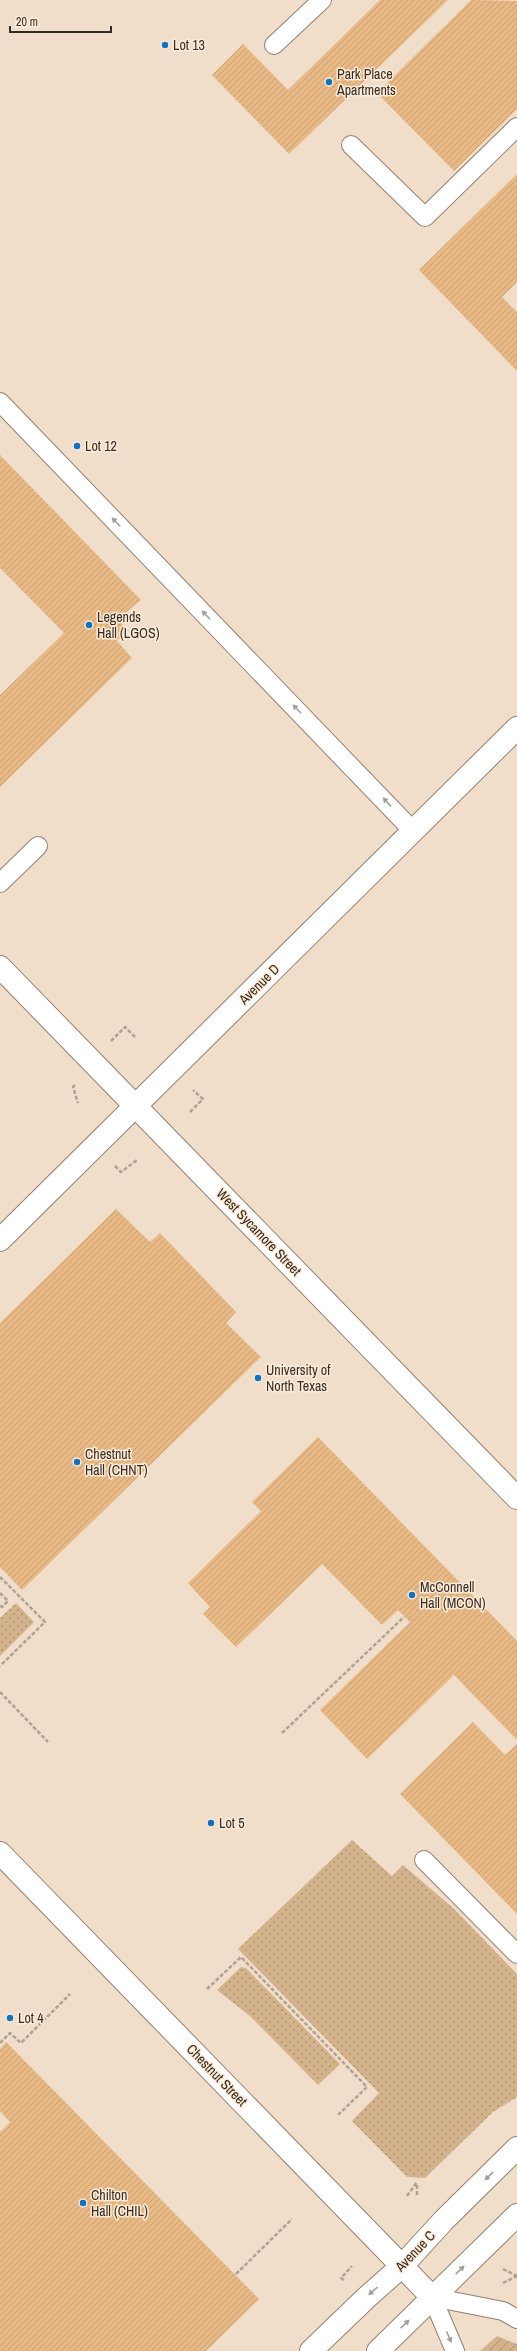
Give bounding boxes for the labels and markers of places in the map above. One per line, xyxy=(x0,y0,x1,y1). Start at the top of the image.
place label: Lot 13 xyxy=(173,36,205,54)
marker: Lot 13 xyxy=(160,40,170,50)
place label: Park Place Apartments xyxy=(336,65,396,99)
marker: Park Place Apartments xyxy=(324,77,334,87)
place label: Lot 12 xyxy=(85,437,117,455)
marker: Lot 12 xyxy=(72,441,82,451)
place label: Legends Hall (LGOS) xyxy=(97,608,160,642)
marker: Legends Hall (LGOS) xyxy=(84,620,94,630)
place label: University of North Texas xyxy=(266,1361,331,1395)
marker: University of North Texas xyxy=(253,1373,263,1383)
place label: Chestnut Hall (CHNT) xyxy=(85,1445,148,1479)
marker: Chestnut Hall (CHNT) xyxy=(72,1457,82,1467)
place label: McConnell Hall (MCON) xyxy=(420,1578,486,1612)
marker: McConnell Hall (MCON) xyxy=(407,1590,417,1600)
place label: Lot 5 xyxy=(219,1814,245,1832)
marker: Lot 5 xyxy=(206,1818,216,1828)
place label: Lot 4 xyxy=(18,2009,44,2027)
marker: Lot 4 xyxy=(5,2013,15,2023)
place label: Chilton Hall (CHIL) xyxy=(91,2186,148,2220)
marker: Chilton Hall (CHIL) xyxy=(78,2198,88,2208)

